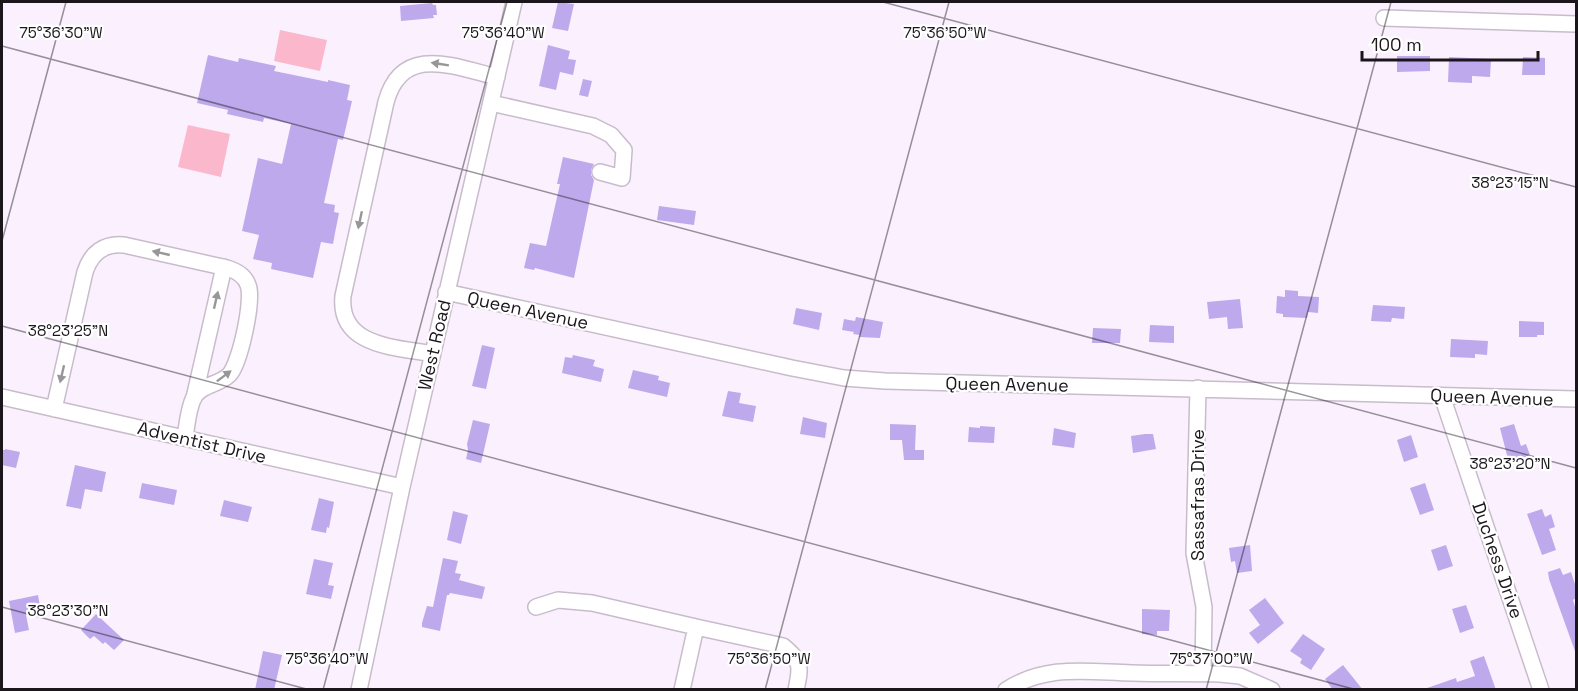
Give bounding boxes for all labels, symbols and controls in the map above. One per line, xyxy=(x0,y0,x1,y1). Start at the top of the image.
text: 75°36'30"W xyxy=(19,23,103,42)
text: 75°36'40"W xyxy=(461,23,545,42)
text: 75°36'50"W xyxy=(903,23,987,42)
scale bar xyxy=(1362,24,1538,62)
text: 100 m xyxy=(1371,33,1422,56)
one-way arrow xyxy=(430,59,449,68)
text: 38°23'15"N xyxy=(1471,173,1549,192)
one-way arrow xyxy=(354,211,364,229)
one-way arrow xyxy=(151,248,170,257)
street label: Queen Avenue xyxy=(465,286,591,334)
one-way arrow xyxy=(212,291,221,310)
street label: West Road xyxy=(412,297,456,393)
text: 38°23'25"N xyxy=(28,321,108,340)
one-way arrow xyxy=(57,365,66,384)
one-way arrow xyxy=(216,370,232,382)
street label: Queen Avenue xyxy=(945,371,1069,397)
street label: Queen Avenue xyxy=(1430,383,1554,411)
street label: Adventist Drive xyxy=(135,416,269,468)
street label: Sassafras Drive xyxy=(1186,429,1209,561)
text: 38°23'20"N xyxy=(1470,454,1550,473)
street label: Duchess Drive xyxy=(1467,499,1529,621)
text: 38°23'30"N xyxy=(28,601,108,620)
text: 75°36'40"W xyxy=(285,649,369,668)
text: 75°36'50"W xyxy=(727,649,811,668)
text: 75°37'00"W xyxy=(1169,649,1253,668)

